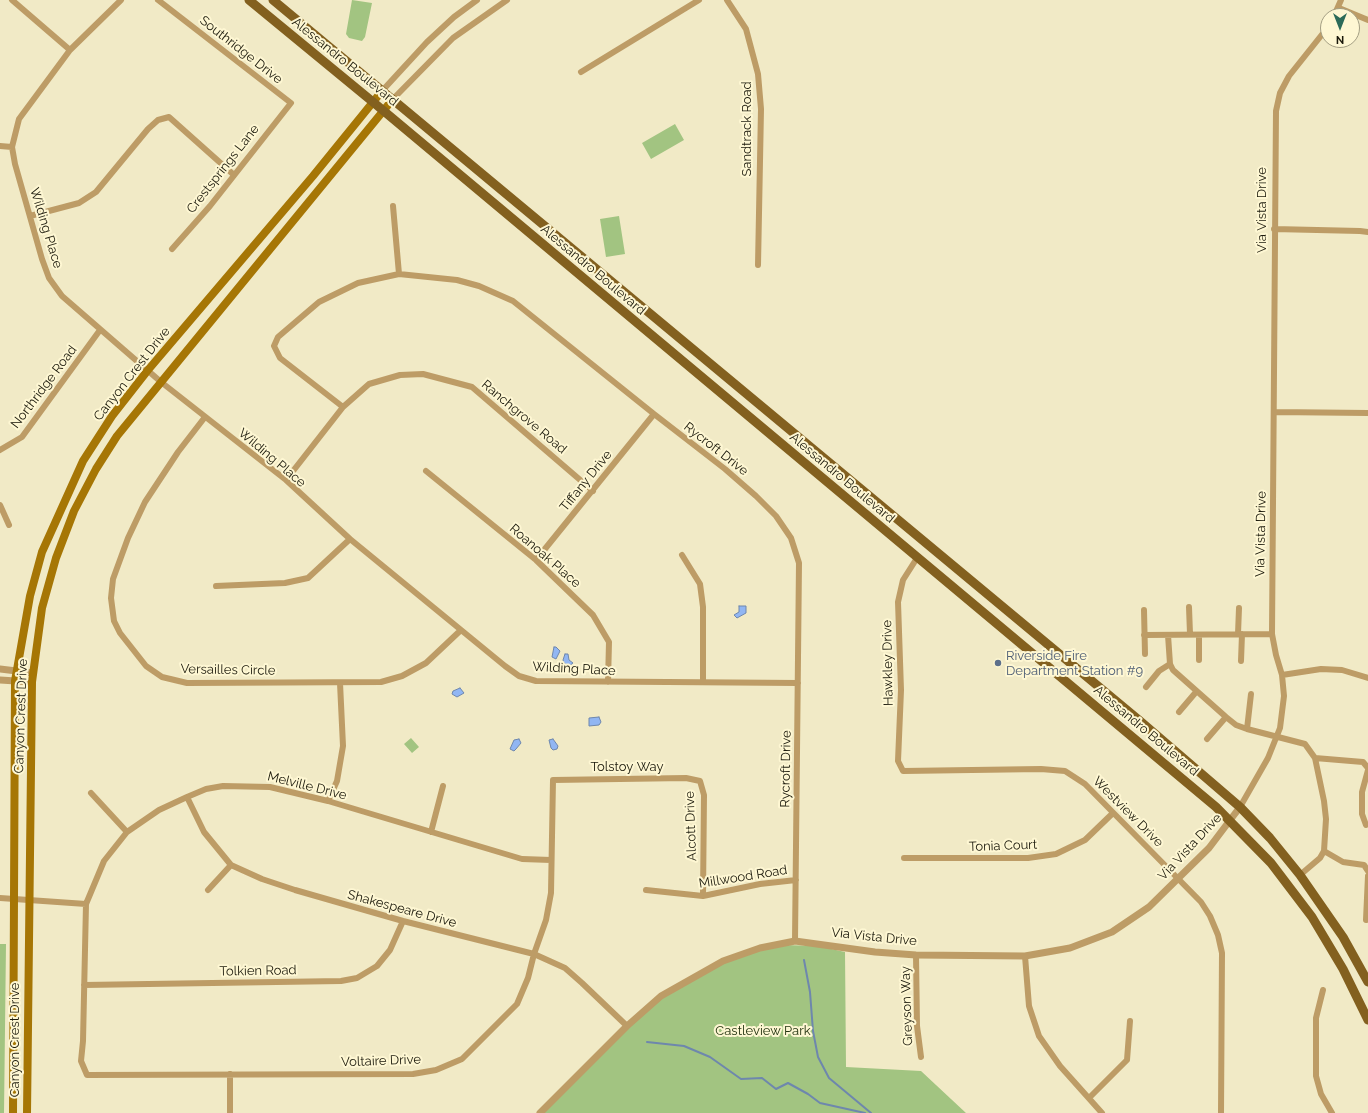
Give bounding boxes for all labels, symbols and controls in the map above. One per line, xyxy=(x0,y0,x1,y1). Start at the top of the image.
north arrow xyxy=(1320,8,1360,48)
street label: Southridge Drive xyxy=(196,13,286,87)
street label: Alessandro Boulevard xyxy=(289,14,401,110)
text: N xyxy=(1336,33,1344,46)
street label: Sandtrack Road xyxy=(739,81,755,177)
street label: Crestsprings Lane xyxy=(184,122,262,216)
street label: Via Vista Drive xyxy=(1254,167,1270,253)
street label: Wilding Place xyxy=(26,186,66,270)
street label: Alessandro Boulevard xyxy=(537,222,649,318)
street label: Canyon Crest Drive xyxy=(91,324,173,424)
street label: Northridge Road xyxy=(8,342,80,432)
street label: Ranchgrove Road xyxy=(478,377,570,457)
street label: Rycroft Drive xyxy=(681,419,751,479)
street label: Wilding Place xyxy=(235,425,309,491)
street label: Alessandro Boulevard xyxy=(786,430,898,526)
street label: Tiffany Drive xyxy=(557,447,615,515)
street label: Via Vista Drive xyxy=(1252,491,1270,577)
street label: Roanoak Place xyxy=(506,521,584,591)
street label: Hawkley Drive xyxy=(879,620,897,706)
place label: Riverside Fire Department Station #9 xyxy=(1006,648,1143,679)
street label: Canyon Crest Drive xyxy=(11,658,31,774)
marker: Riverside Fire Department Station #9 xyxy=(993,658,1003,668)
street label: Wilding Place xyxy=(532,659,616,679)
street label: Versailles Circle xyxy=(180,661,276,679)
street label: Alessandro Boulevard xyxy=(1090,683,1202,779)
street label: Rycroft Drive xyxy=(778,730,794,808)
street label: Tolstoy Way xyxy=(591,759,663,775)
street label: Melville Drive xyxy=(266,769,348,803)
street label: Westview Drive xyxy=(1090,774,1166,850)
street label: Alcott Drive xyxy=(682,791,700,861)
street label: Via Vista Drive xyxy=(1155,810,1225,884)
street label: Tonia Court xyxy=(969,837,1037,855)
street label: Millwood Road xyxy=(698,862,788,892)
street label: Shakespeare Drive xyxy=(346,887,458,931)
street label: Via Vista Drive xyxy=(831,925,917,949)
street label: Tolkien Road xyxy=(219,963,297,979)
street label: Greyson Way xyxy=(898,966,916,1046)
street label: Canyon Crest Drive xyxy=(7,983,23,1097)
park label: Castleview Park xyxy=(715,1023,811,1039)
street label: Voltaire Drive xyxy=(341,1052,421,1070)

